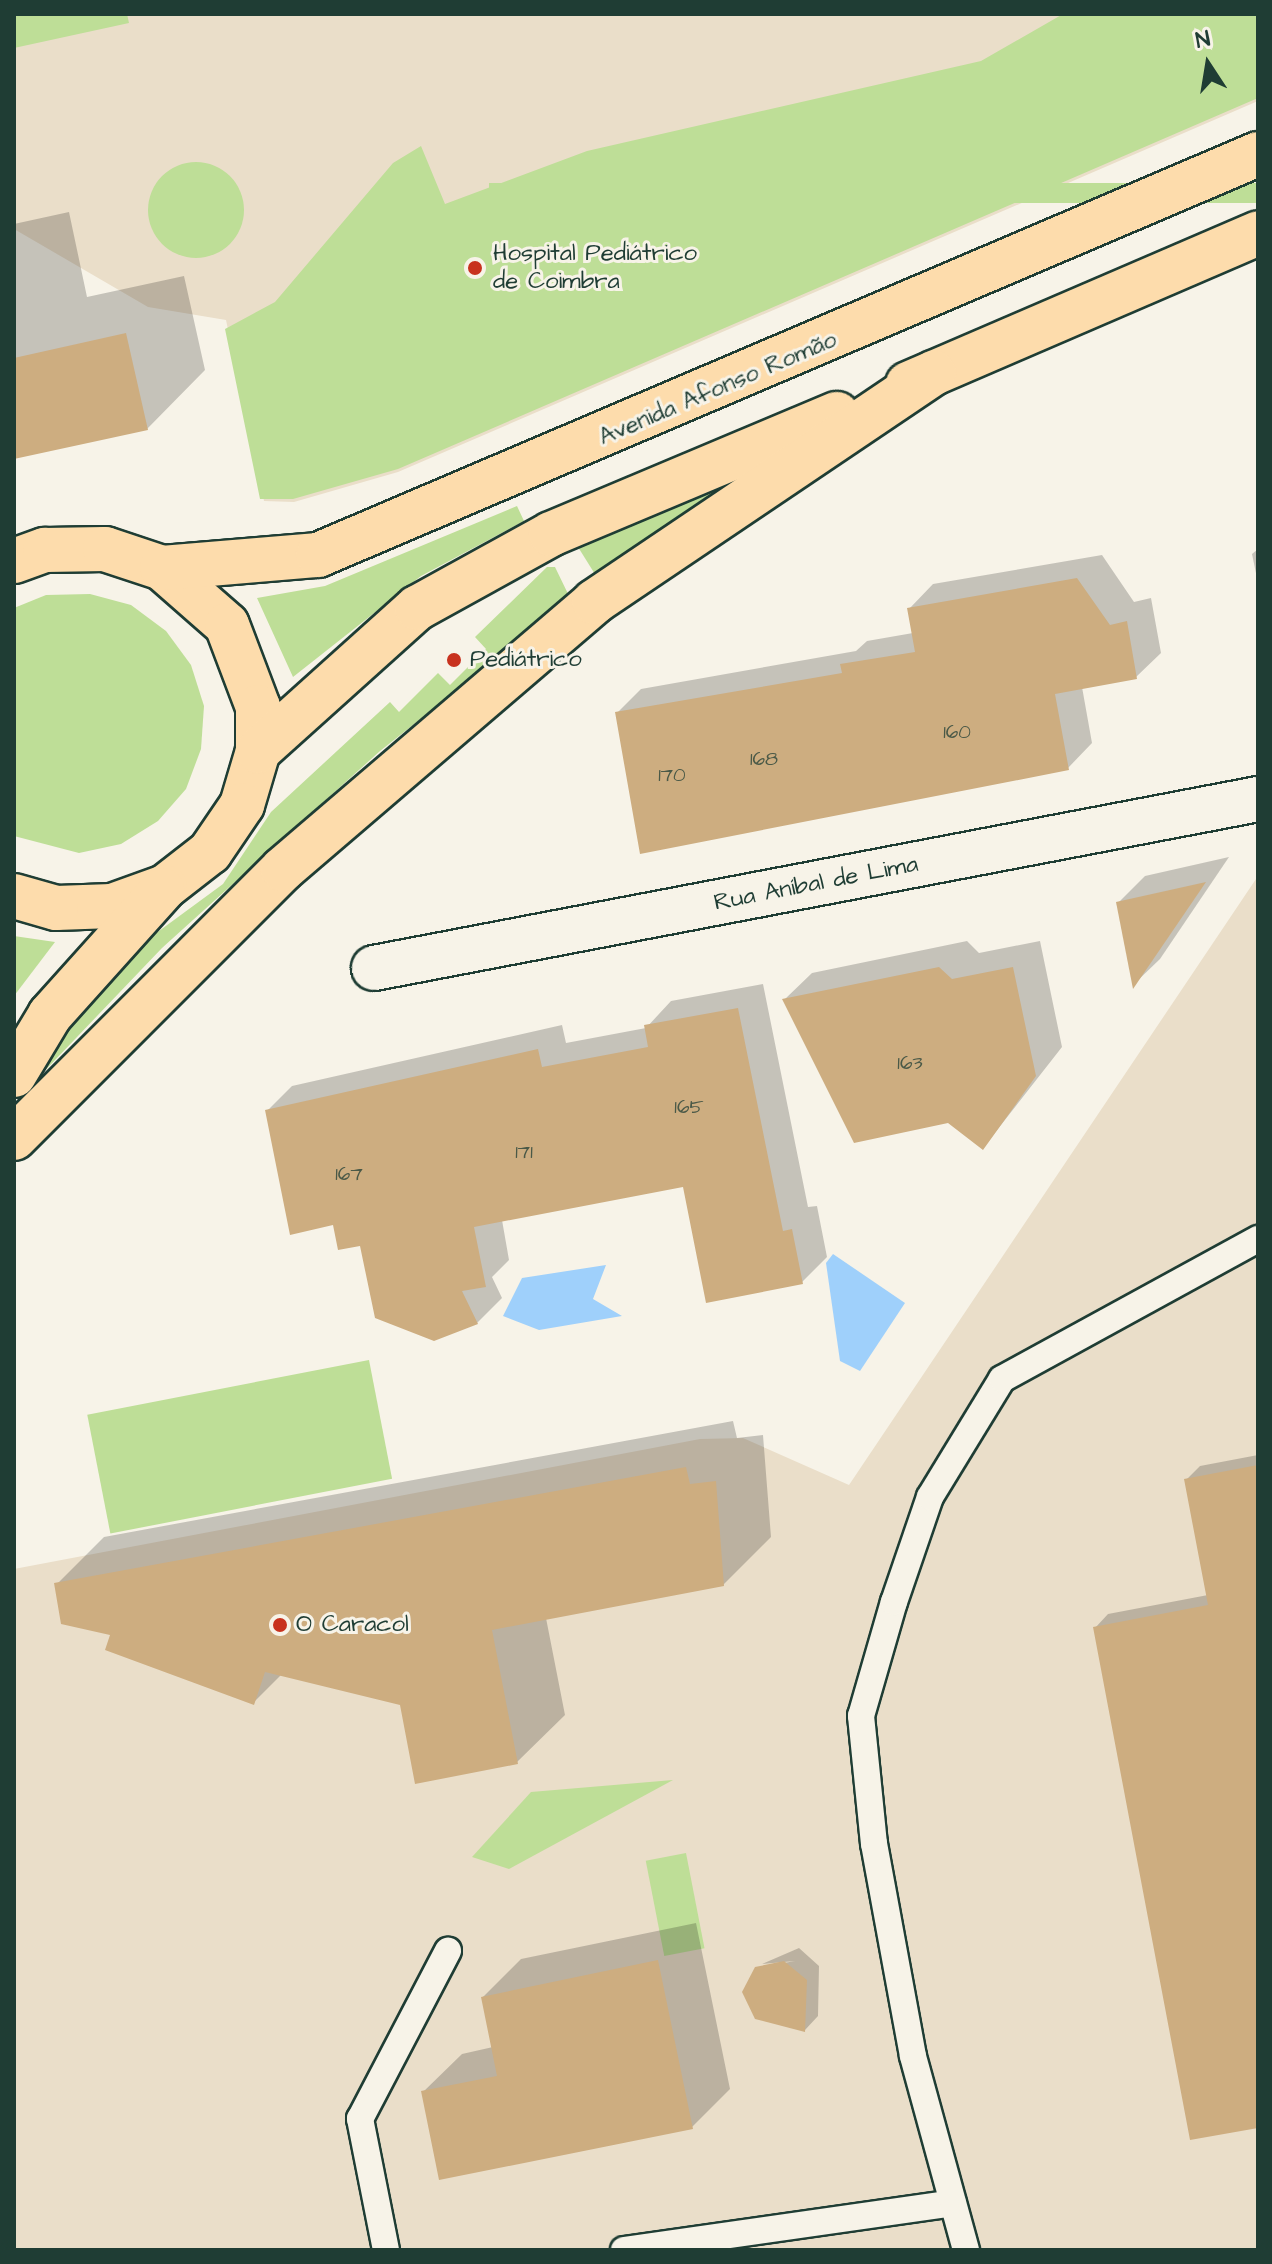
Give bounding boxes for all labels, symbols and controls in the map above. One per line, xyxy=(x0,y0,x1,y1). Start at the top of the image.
text: N xyxy=(1193,23,1213,57)
north arrow xyxy=(1168,24,1248,104)
place label: Hospital Pediátrico de Coimbra xyxy=(493,240,697,296)
marker: Hospital Pediátrico de Coimbra xyxy=(464,257,486,279)
street label: Avenida Afonso Romão xyxy=(595,326,841,452)
place label: Pediátrico xyxy=(470,646,582,674)
marker: Pediátrico xyxy=(445,651,463,669)
house number: 160 xyxy=(943,720,971,744)
house number: 168 xyxy=(750,747,778,771)
house number: 170 xyxy=(658,763,686,787)
street label: Rua Aníbal de Lima xyxy=(712,850,920,918)
house number: 163 xyxy=(897,1051,923,1075)
house number: 165 xyxy=(674,1095,704,1119)
house number: 171 xyxy=(515,1140,533,1164)
house number: 167 xyxy=(335,1162,363,1186)
place label: O Caracol xyxy=(296,1611,409,1639)
marker: O Caracol xyxy=(271,1616,289,1634)

